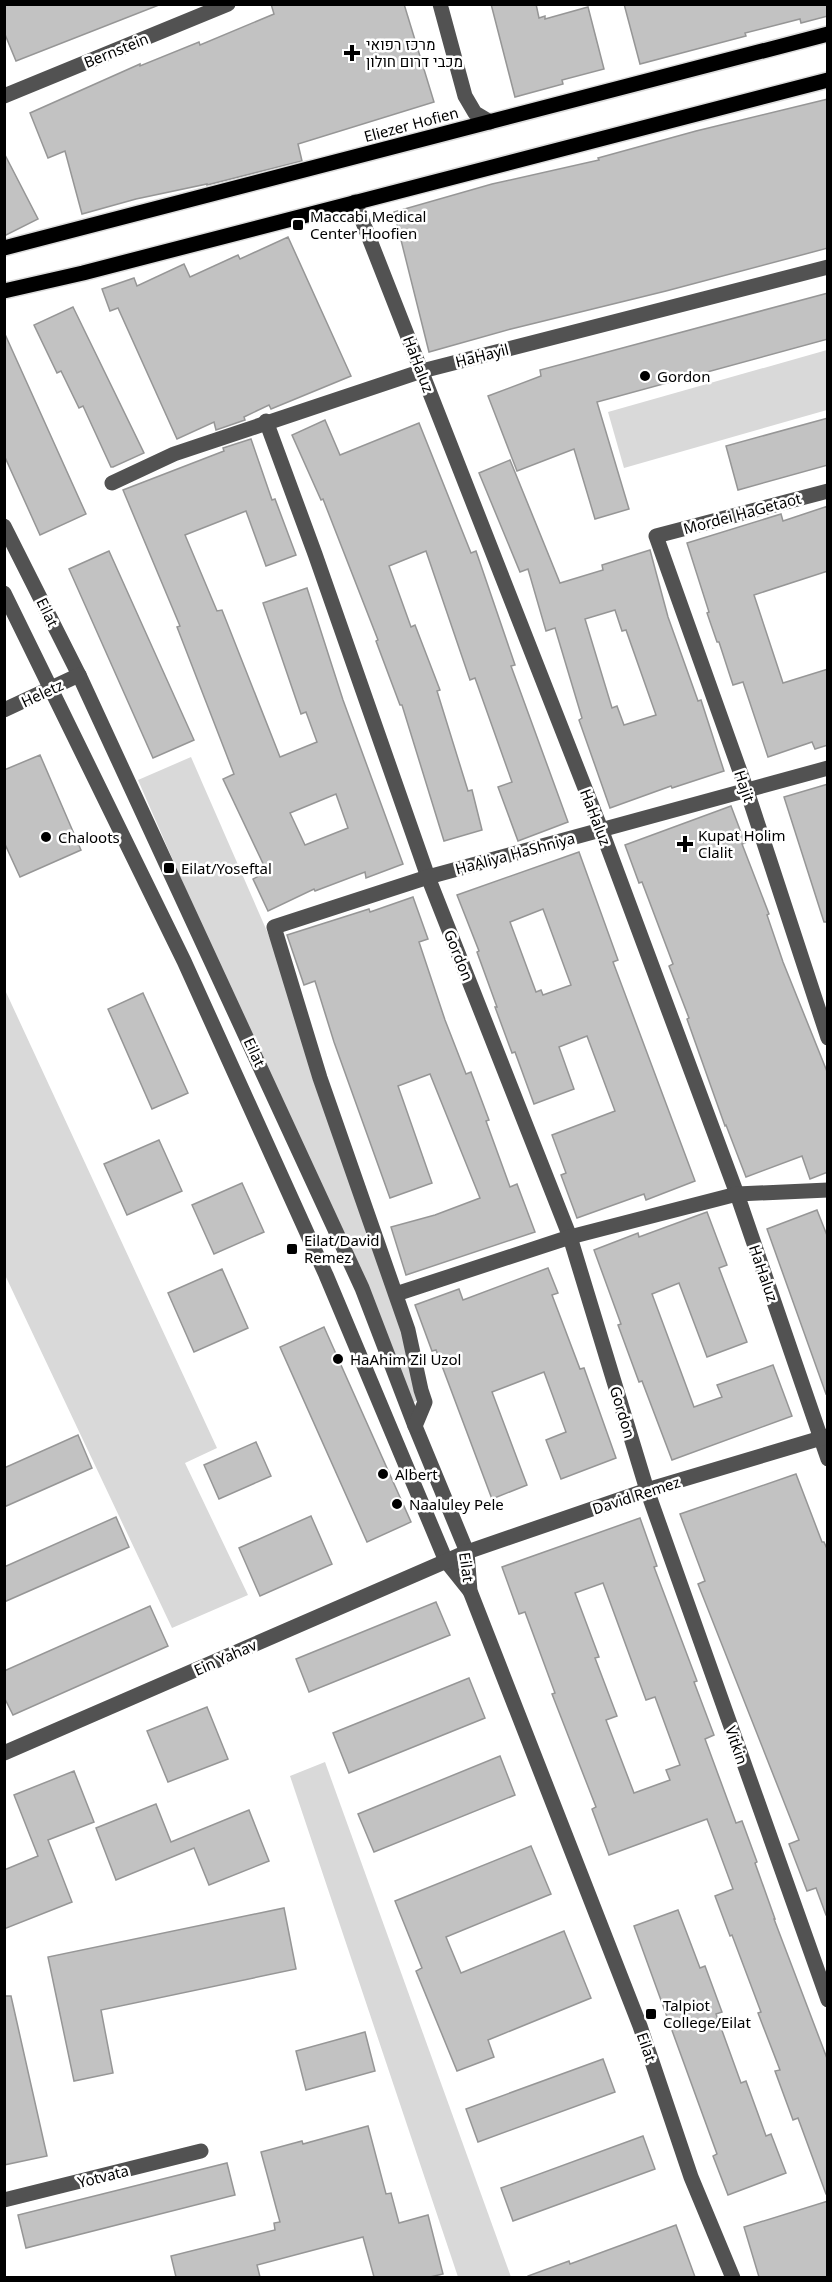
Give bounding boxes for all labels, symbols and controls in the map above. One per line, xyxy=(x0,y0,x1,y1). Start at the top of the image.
street label: Bernstein xyxy=(81,28,151,72)
place label: מרכז רפואי מכבי דרום חולון xyxy=(366,34,463,71)
marker: מרכז רפואי מכבי דרום חולון xyxy=(343,44,361,62)
street label: Eliezer Hofien xyxy=(362,102,460,146)
place label: Maccabi Medical Center Hoofien xyxy=(310,206,426,243)
marker: Maccabi Medical Center Hoofien xyxy=(291,218,305,232)
street label: HaHaluz xyxy=(399,333,439,395)
street label: HaHayil xyxy=(453,339,511,371)
place label: Gordon xyxy=(657,366,710,386)
marker: Gordon xyxy=(638,369,652,383)
street label: Mordei HaGetaot xyxy=(681,487,804,538)
street label: Eilat xyxy=(32,594,64,630)
street label: Heletz xyxy=(18,675,66,711)
street label: Hajit xyxy=(730,767,760,805)
street label: HaHaluz xyxy=(576,786,616,848)
place label: Kupat Holim Clalit xyxy=(698,825,785,862)
place label: Chaloots xyxy=(58,827,120,847)
street label: HaAliya HaShniya xyxy=(453,827,577,879)
marker: Chaloots xyxy=(39,830,53,844)
marker: Kupat Holim Clalit xyxy=(676,835,694,853)
place label: Eilat/Yoseftal xyxy=(181,858,272,878)
marker: Eilat/Yoseftal xyxy=(162,861,176,875)
street label: Gordon xyxy=(440,926,478,984)
street label: Eilat xyxy=(240,1034,271,1070)
place label: Eilat/David Remez xyxy=(304,1230,380,1267)
marker: Eilat/David Remez xyxy=(285,1242,299,1256)
street label: HaHaluz xyxy=(745,1242,783,1304)
place label: HaAhim Zil Uzol xyxy=(350,1349,461,1369)
marker: HaAhim Zil Uzol xyxy=(331,1352,345,1366)
street label: Gordon xyxy=(606,1384,640,1440)
place label: Albert xyxy=(395,1464,438,1484)
marker: Albert xyxy=(376,1467,390,1481)
street label: David Remez xyxy=(590,1471,682,1519)
place label: Naaluley Pele xyxy=(409,1494,504,1514)
marker: Naaluley Pele xyxy=(390,1497,404,1511)
street label: Eilat xyxy=(455,1551,479,1584)
street label: Ein Yahav xyxy=(190,1634,260,1680)
street label: Vitkin xyxy=(721,1723,753,1767)
place label: Talpiot College/Eilat xyxy=(663,1995,752,2032)
marker: Talpiot College/Eilat xyxy=(644,2007,658,2021)
street label: Eilat xyxy=(633,2030,662,2065)
street label: Yotvata xyxy=(75,2160,131,2192)

